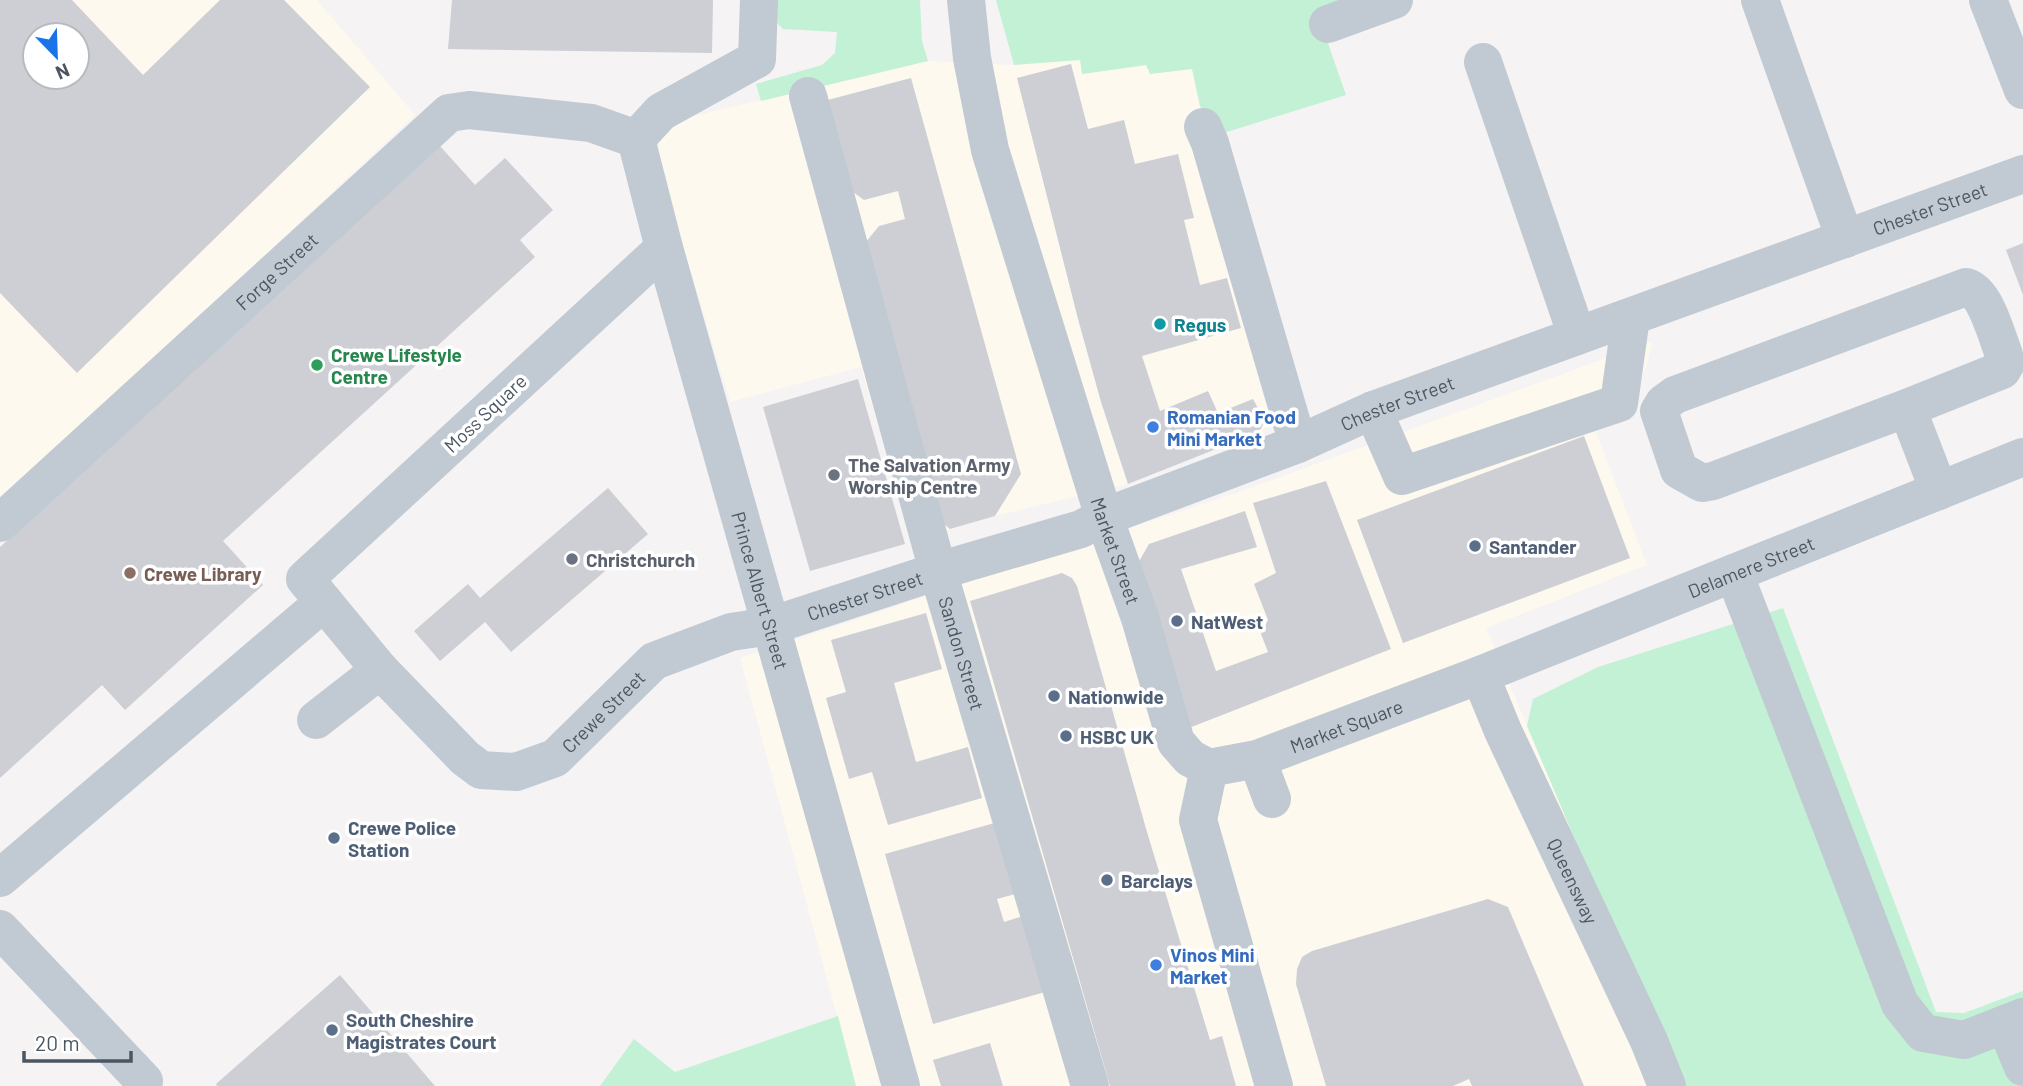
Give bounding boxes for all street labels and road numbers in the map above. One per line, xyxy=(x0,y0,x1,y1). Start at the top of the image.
street label: Chester Street xyxy=(1869,177,1990,239)
street label: Forge Street xyxy=(230,228,322,314)
street label: Moss Square xyxy=(439,369,531,457)
street label: Chester Street xyxy=(1336,370,1457,435)
street label: Market Street xyxy=(1087,494,1146,607)
street label: Prince Albert Street xyxy=(728,509,794,672)
street label: Delamere Street xyxy=(1684,531,1818,602)
street label: Chester Street xyxy=(804,565,925,625)
street label: Sandon Street xyxy=(935,593,990,713)
street label: Crewe Street xyxy=(556,665,649,757)
street label: Market Square xyxy=(1286,694,1406,757)
street label: Queensway xyxy=(1543,834,1604,927)

